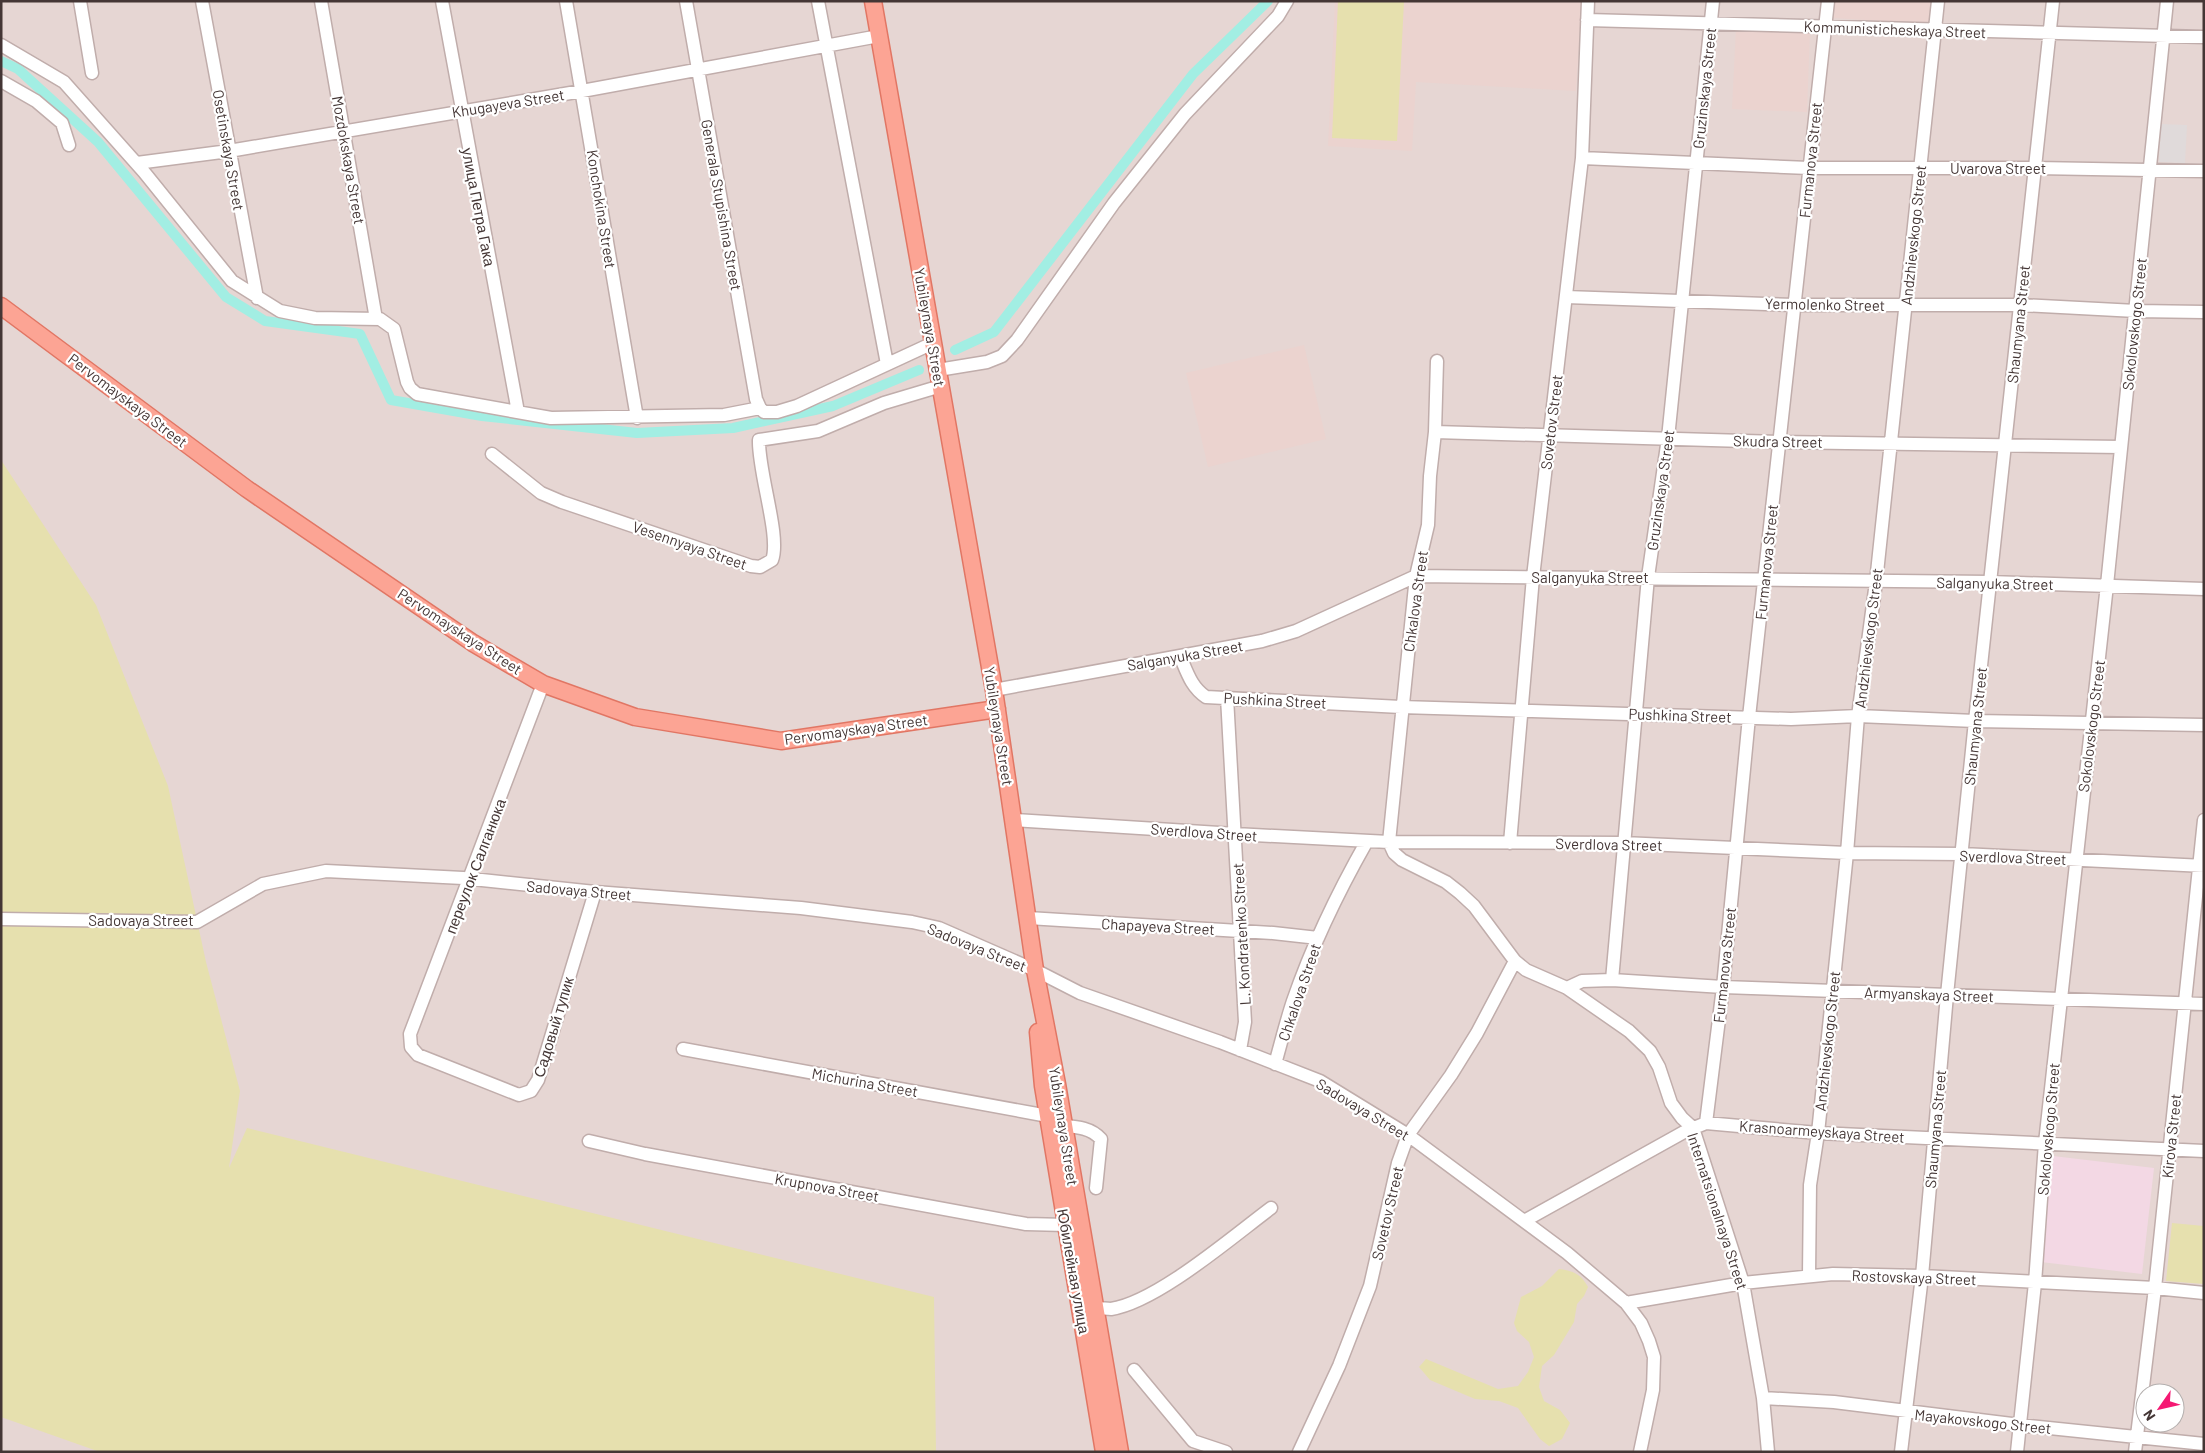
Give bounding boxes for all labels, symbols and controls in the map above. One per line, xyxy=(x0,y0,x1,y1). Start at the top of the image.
street label: Kommunisticheskaya Street xyxy=(1803,17,1987,41)
street label: Gruzinskaya Street xyxy=(1689,26,1719,150)
street label: Khugayeva Street xyxy=(450,85,566,121)
street label: Osetinskaya Street xyxy=(210,88,248,212)
street label: Mozdokskaya Street xyxy=(329,94,369,226)
street label: Furmanova Street xyxy=(1795,101,1825,219)
street label: Generala Stupishina Street xyxy=(698,118,746,292)
street label: улица Петра Гака xyxy=(459,146,499,268)
street label: Konchokina Street xyxy=(584,148,620,270)
street label: Uvarova Street xyxy=(1950,159,2046,177)
street label: Andzhievskogo Street xyxy=(1897,164,1929,306)
street label: Sokolovskogo Street xyxy=(2118,257,2150,391)
street label: Shaumyana Street xyxy=(2003,264,2033,384)
street label: Yubileynaya Street xyxy=(911,266,949,388)
street label: Yermolenko Street xyxy=(1765,294,1885,314)
street label: Pervomayskaya Street xyxy=(65,349,191,451)
street label: Sovetov Street xyxy=(1536,373,1566,471)
street label: Gruzinskaya Street xyxy=(1643,428,1677,552)
street label: Skudra Street xyxy=(1733,431,1823,451)
street label: Furmanova Street xyxy=(1751,503,1781,621)
street label: Vesennyaya Street xyxy=(630,517,750,573)
street label: Chkalova Street xyxy=(1399,549,1431,653)
street label: Andzhievskogo Street xyxy=(1850,567,1886,709)
street label: Salganyuka Street xyxy=(1531,568,1649,586)
street label: Salganyuka Street xyxy=(1936,573,2054,593)
street label: Pervomayskaya Street xyxy=(395,584,525,678)
street label: Salganyuka Street xyxy=(1126,636,1244,674)
street label: Sokolovskogo Street xyxy=(2074,659,2108,793)
street label: Yubileynaya Street xyxy=(981,665,1017,787)
street label: Shaumyana Street xyxy=(1960,666,1990,786)
street label: Pushkina Street xyxy=(1223,688,1327,712)
street label: Pushkina Street xyxy=(1628,704,1732,726)
street label: Pervomayskaya Street xyxy=(783,710,929,748)
street label: переулок Салганюка xyxy=(441,795,509,936)
street label: Sverdlova Street xyxy=(1150,819,1258,845)
street label: Sverdlova Street xyxy=(1555,834,1663,854)
street label: Sverdlova Street xyxy=(1959,846,2067,868)
street label: L. Kondratenko Street xyxy=(1228,862,1254,1006)
street label: Sadovaya Street xyxy=(526,876,632,904)
street label: Furmanova Street xyxy=(1709,906,1739,1024)
street label: Sadovaya Street xyxy=(88,911,194,929)
street label: Chapayeva Street xyxy=(1101,914,1215,938)
street label: Sadovaya Street xyxy=(925,919,1029,975)
street label: Chkalova Street xyxy=(1274,941,1324,1043)
street label: Andzhievskogo Street xyxy=(1811,970,1843,1112)
street label: Садовый тупик xyxy=(529,974,577,1079)
street label: Armyanskaya Street xyxy=(1864,983,1994,1005)
street label: Sokolovskogo Street xyxy=(2033,1062,2063,1196)
street label: Michurina Street xyxy=(811,1064,919,1100)
street label: Yubileynaya Street xyxy=(1046,1065,1082,1187)
street label: Shaumyana Street xyxy=(1921,1069,1949,1189)
street label: Sadovaya Street xyxy=(1313,1074,1413,1144)
street label: Kirova Street xyxy=(2158,1093,2184,1179)
street label: Krasnoarmeyskaya Street xyxy=(1739,1116,1905,1146)
street label: Internatsionalnaya Street xyxy=(1684,1130,1752,1292)
street label: Sovetov Street xyxy=(1367,1164,1407,1262)
street label: Krupnova Street xyxy=(774,1169,880,1205)
street label: Юбилейная улица xyxy=(1054,1207,1094,1336)
street label: Rostovskaya Street xyxy=(1851,1266,1977,1288)
north arrow xyxy=(2135,1383,2185,1433)
street label: Mayakovskogo Street xyxy=(1914,1405,2052,1437)
text: N xyxy=(2139,1407,2158,1424)

